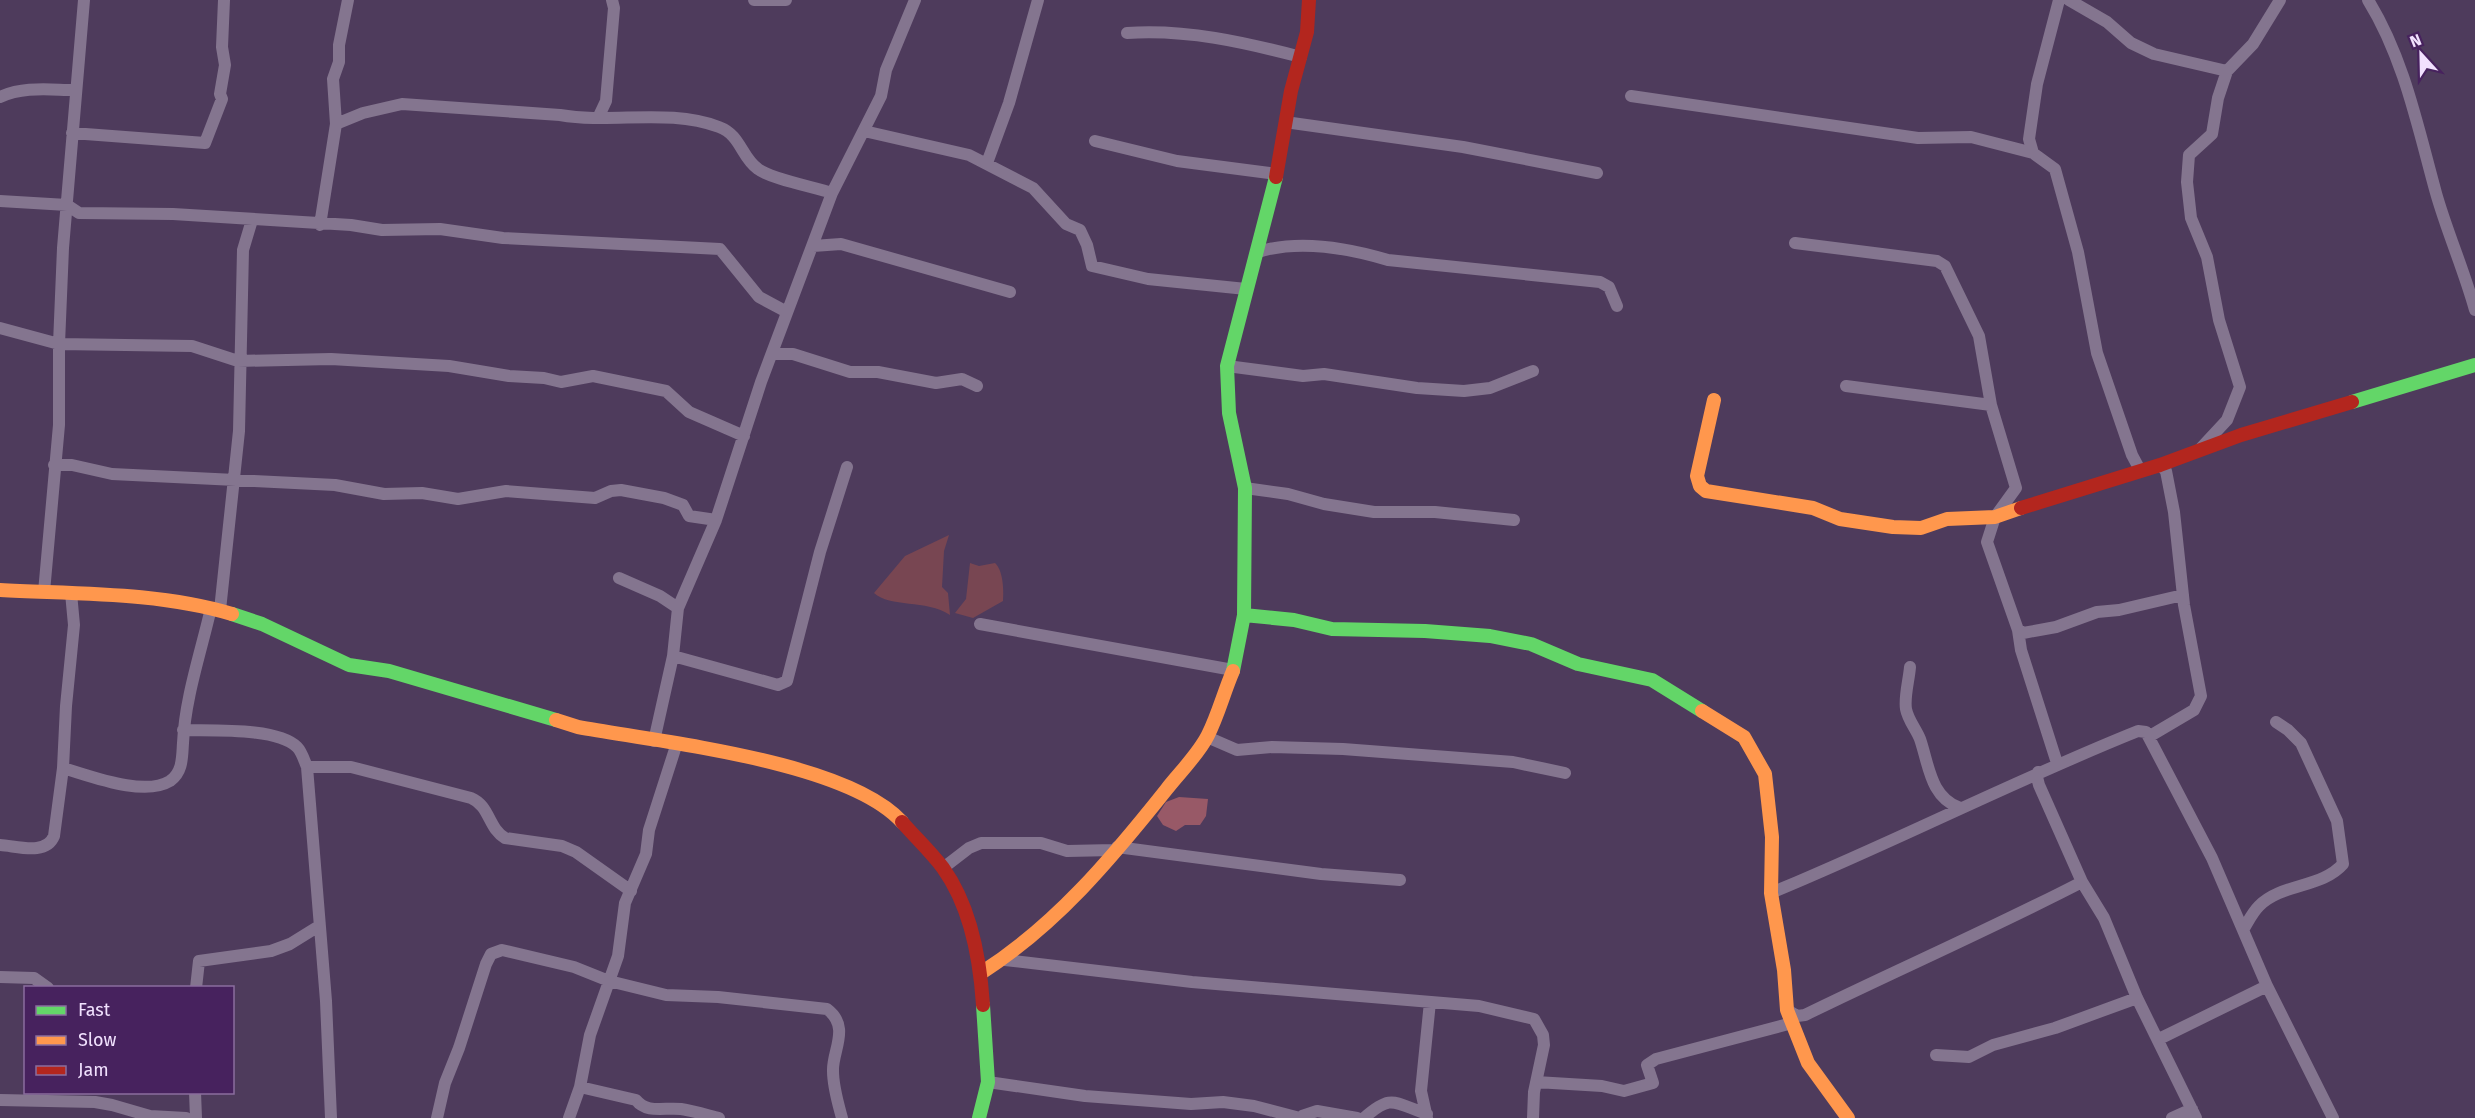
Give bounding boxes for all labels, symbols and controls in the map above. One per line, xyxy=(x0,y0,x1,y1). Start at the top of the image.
north arrow xyxy=(2391,24,2451,84)
text: N xyxy=(2407,30,2424,51)
legend xyxy=(24,986,234,1094)
text: Fast xyxy=(78,999,111,1021)
text: Slow xyxy=(78,1029,117,1051)
text: Jam xyxy=(78,1059,109,1081)

